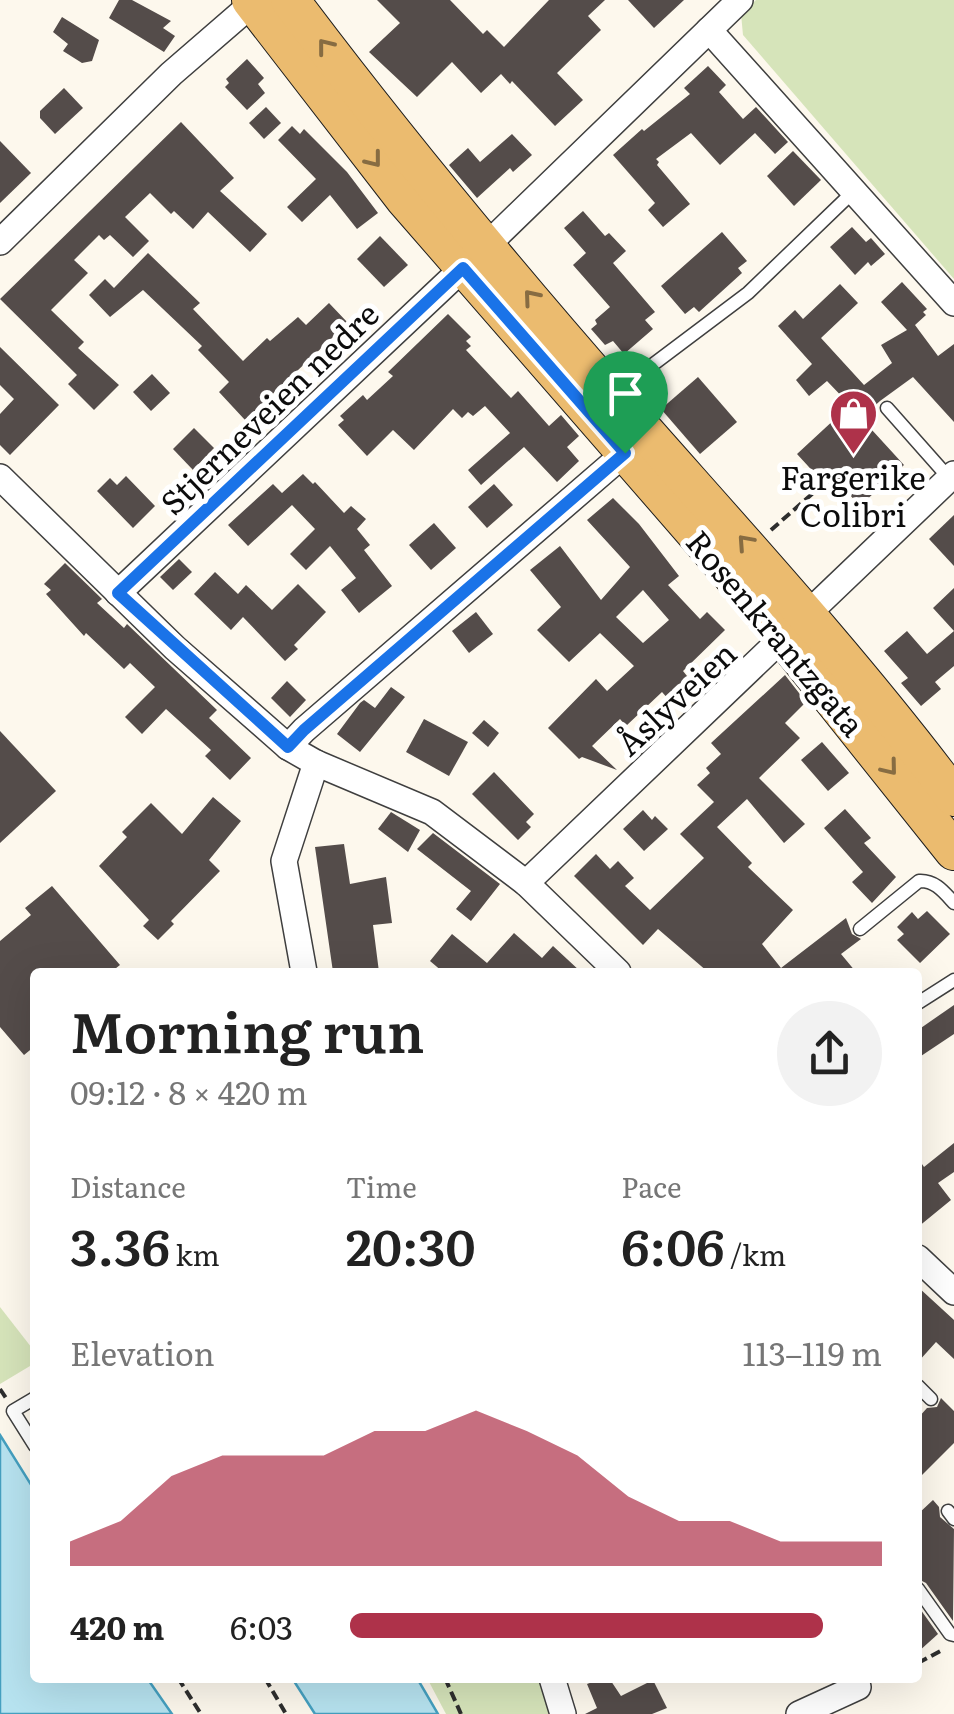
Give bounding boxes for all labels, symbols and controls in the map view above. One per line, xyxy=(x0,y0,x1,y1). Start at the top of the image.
one-way arrow xyxy=(319,39,337,57)
one-way arrow xyxy=(362,149,380,167)
street label: Stjerneveien nedre xyxy=(148,290,388,524)
one-way arrow xyxy=(524,291,542,309)
pin xyxy=(583,351,668,454)
icon: arrive xyxy=(598,366,653,421)
shop icon: Fargerike Colibri xyxy=(827,388,879,456)
place label: Fargerike Colibri xyxy=(780,452,926,537)
street label: Rosenkrantzgata xyxy=(676,518,878,746)
one-way arrow xyxy=(738,535,756,554)
street label: Åslyveien xyxy=(604,629,746,765)
one-way arrow xyxy=(878,757,896,775)
text: Morning run xyxy=(70,988,425,1070)
button: share xyxy=(777,1001,882,1106)
text: 09:12 · 8 × 420 m xyxy=(70,1067,307,1115)
text: Distance xyxy=(70,1165,186,1207)
text: Time xyxy=(346,1165,417,1207)
text: Pace xyxy=(621,1165,681,1207)
text: 3.36 xyxy=(70,1207,170,1281)
text: 20:30 xyxy=(346,1207,476,1281)
text: 6:06 xyxy=(621,1207,724,1281)
text: km xyxy=(170,1233,220,1275)
text: /km xyxy=(724,1233,786,1275)
text: Elevation xyxy=(70,1328,215,1376)
text: 113–119 m xyxy=(742,1328,882,1376)
text: 420 m xyxy=(70,1602,165,1650)
text: 6:03 xyxy=(230,1602,293,1650)

